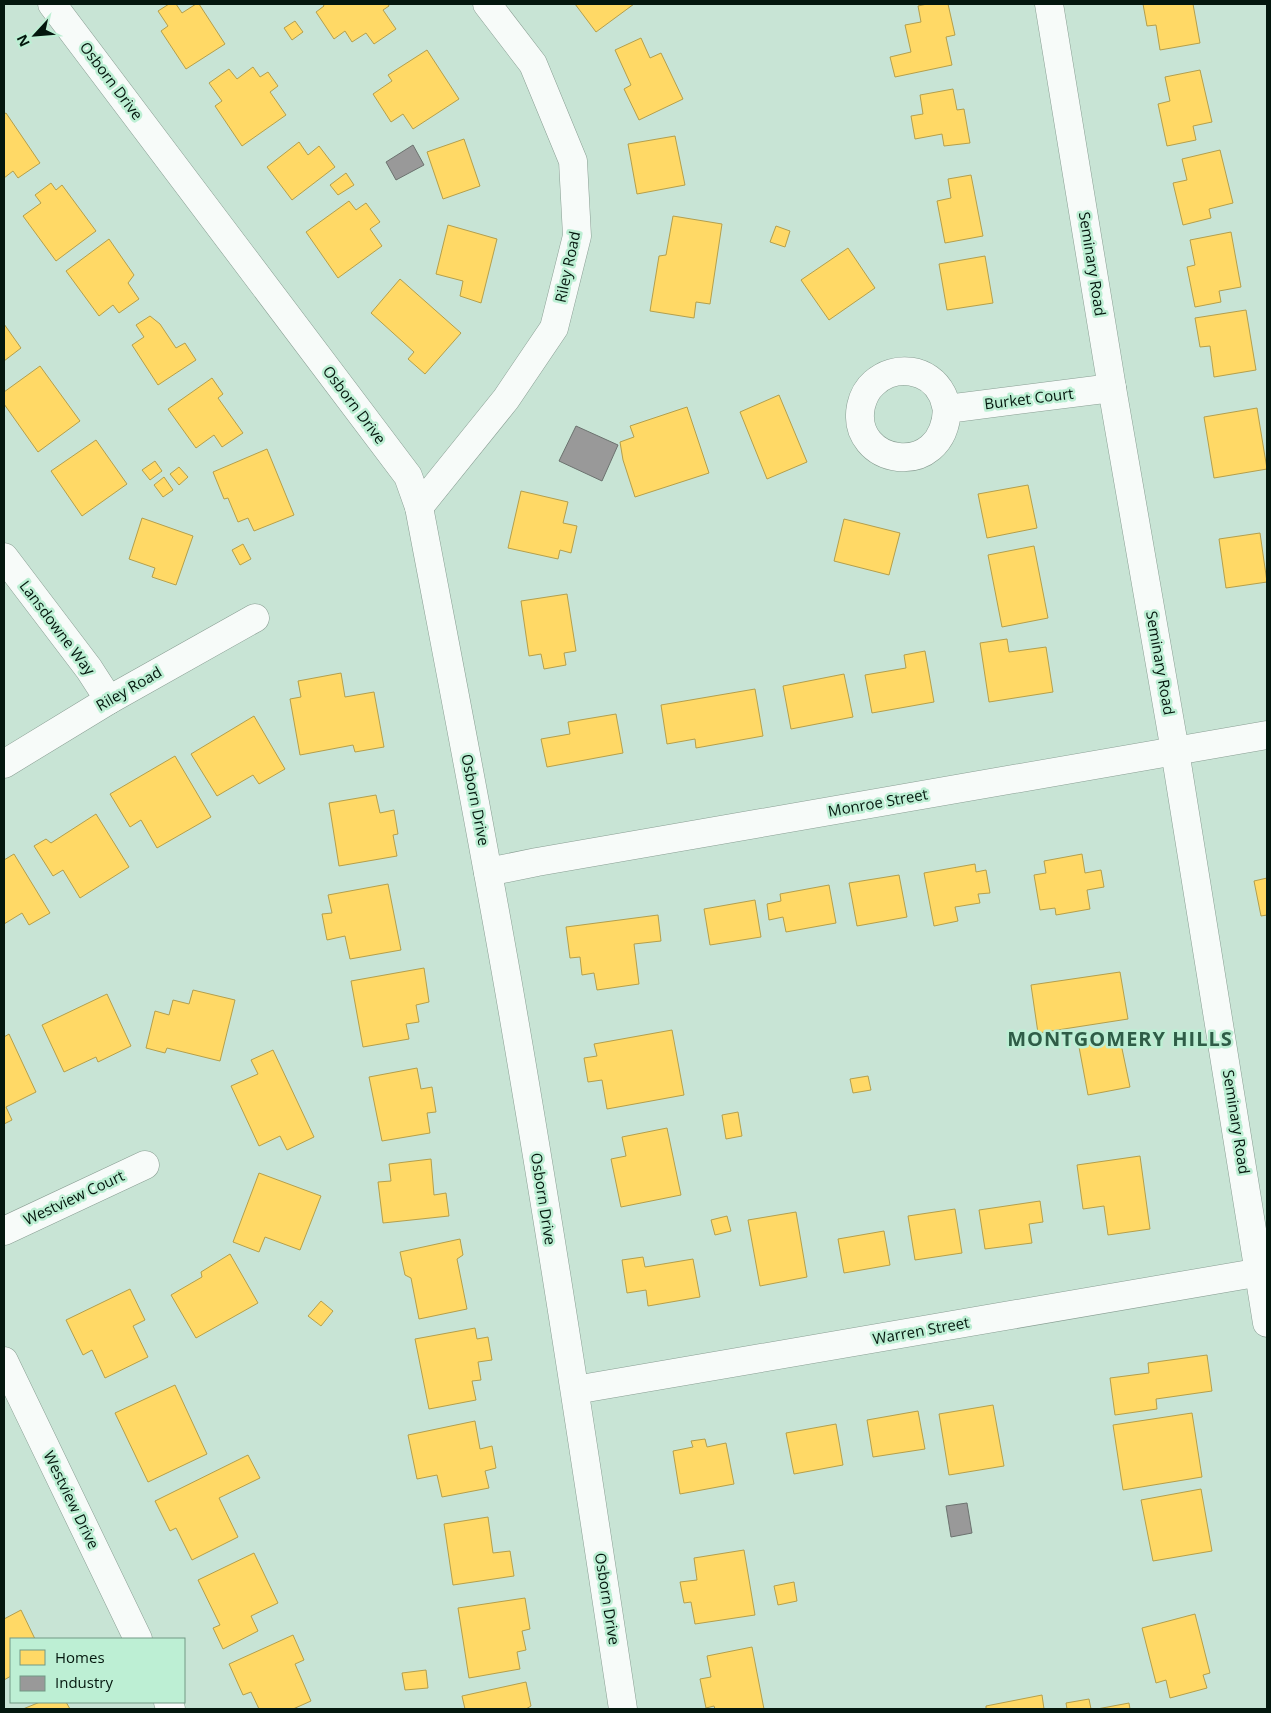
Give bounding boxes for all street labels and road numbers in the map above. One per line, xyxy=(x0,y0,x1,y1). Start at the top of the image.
street label: Osborn Drive xyxy=(76,37,148,124)
street label: Seminary Road xyxy=(1075,210,1111,317)
street label: Riley Road xyxy=(550,229,584,304)
street label: Osborn Drive xyxy=(319,361,391,448)
street label: Burket Court xyxy=(983,383,1075,413)
street label: Lansdowne Way xyxy=(16,576,100,679)
street label: Seminary Road xyxy=(1142,609,1180,716)
street label: Riley Road xyxy=(92,661,165,715)
street label: Osborn Drive xyxy=(457,752,495,847)
street label: Monroe Street xyxy=(826,783,929,821)
street label: Seminary Road xyxy=(1219,1068,1255,1175)
street label: Osborn Drive xyxy=(527,1151,561,1246)
street label: Westview Court xyxy=(20,1165,127,1229)
street label: Warren Street xyxy=(871,1312,971,1348)
street label: Westview Drive xyxy=(40,1447,104,1552)
street label: Osborn Drive xyxy=(591,1551,625,1646)

